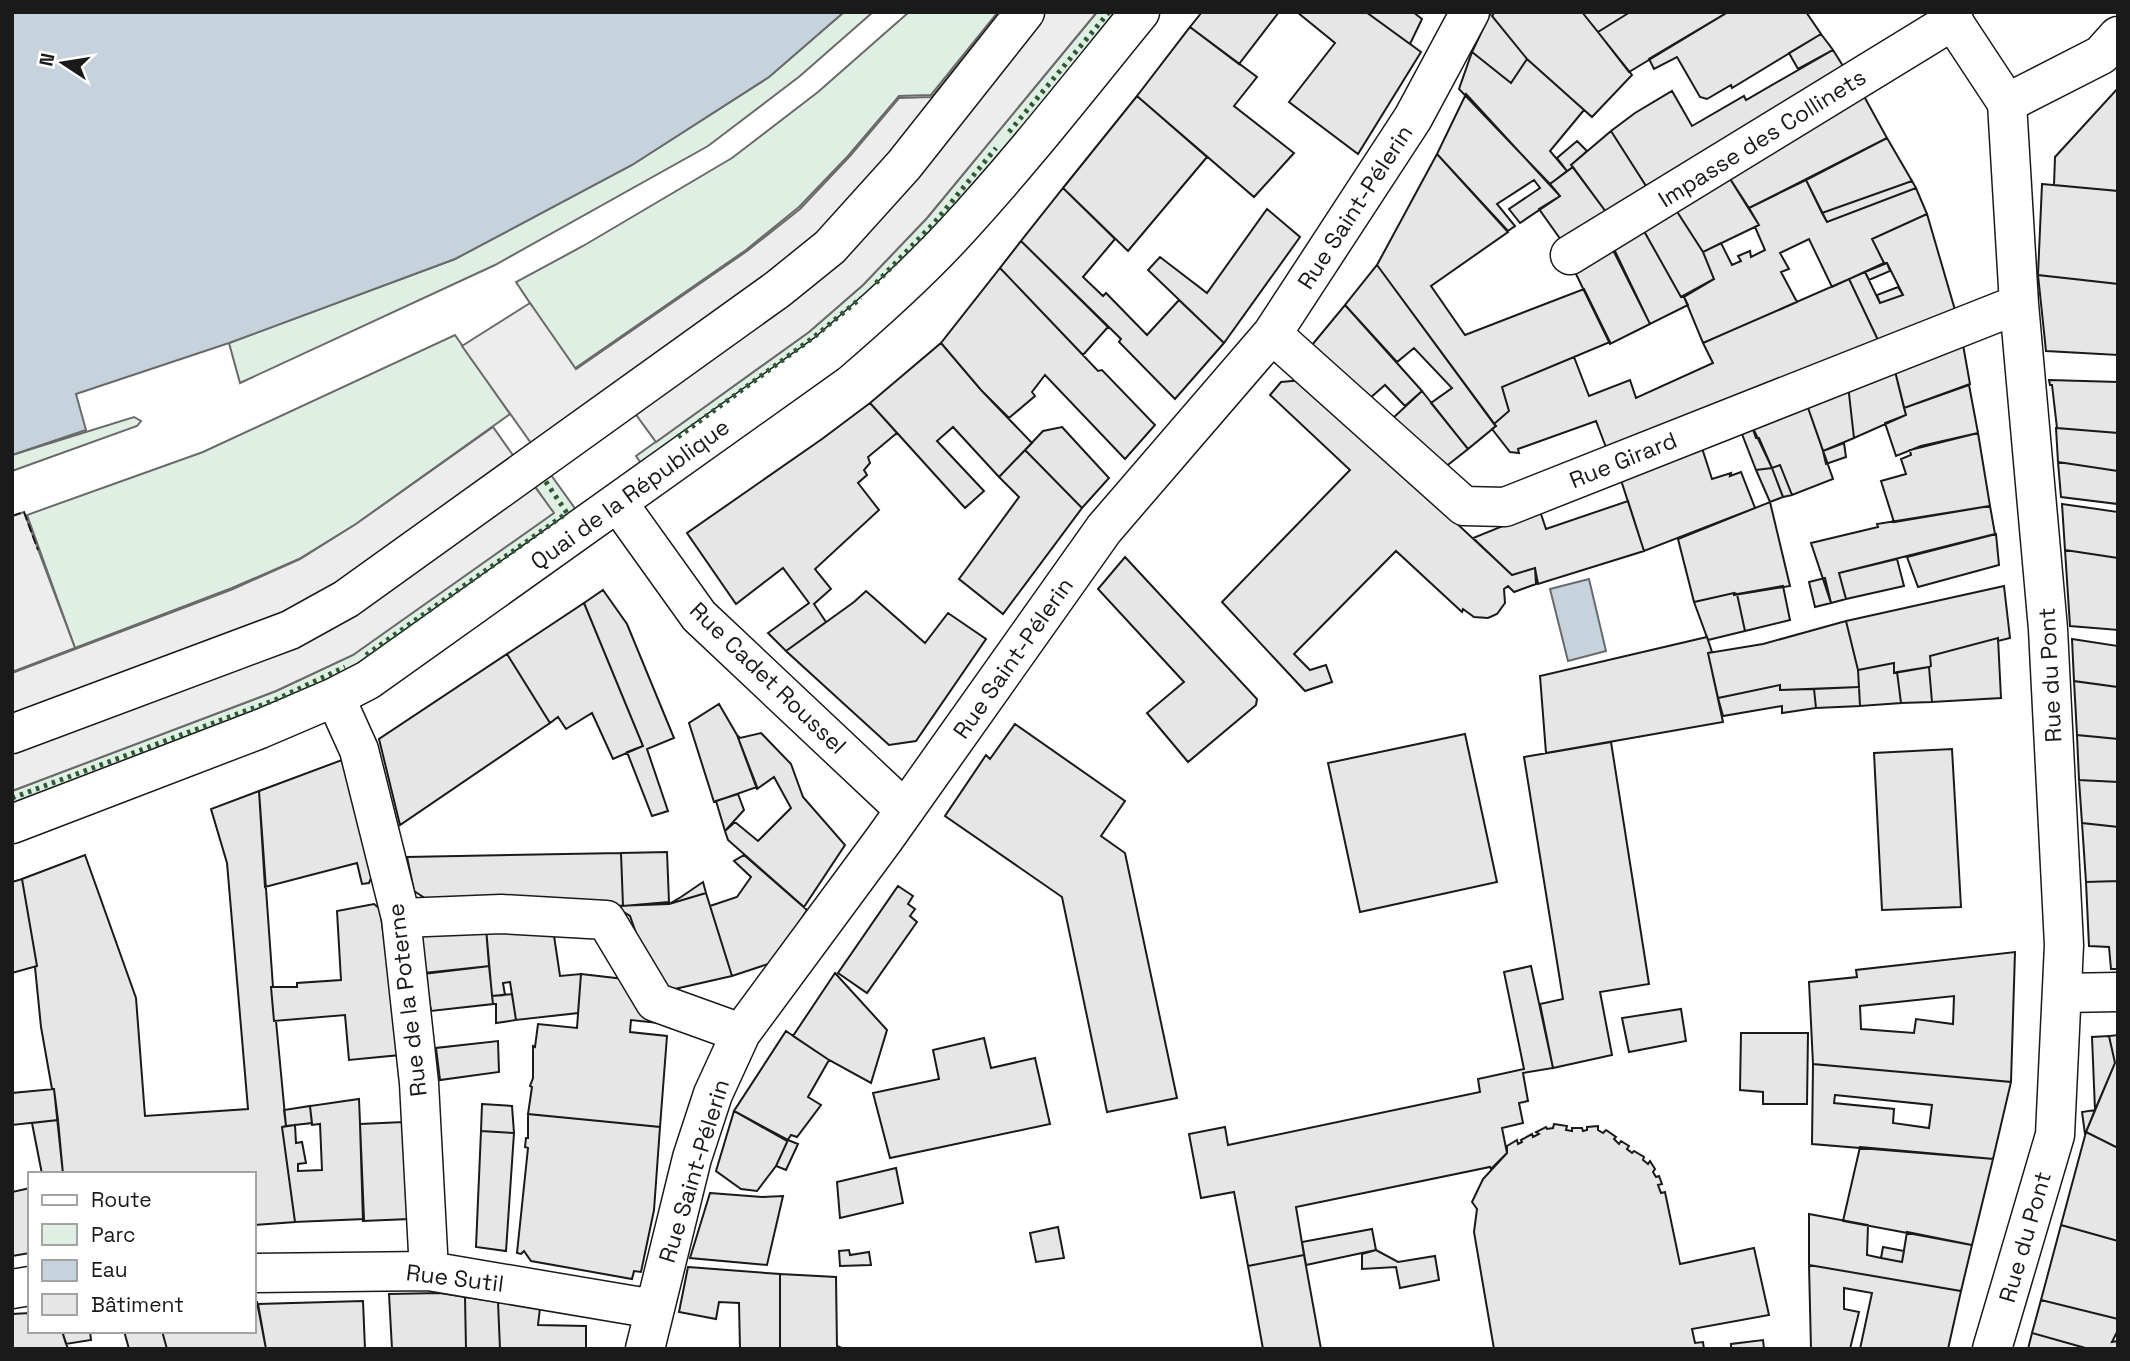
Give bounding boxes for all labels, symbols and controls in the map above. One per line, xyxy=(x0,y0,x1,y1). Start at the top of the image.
north arrow xyxy=(28,28,98,98)
text: N xyxy=(33,51,60,68)
street label: Impasse des Collinets xyxy=(1653,62,1871,214)
street label: Rue Saint-Pélerin xyxy=(1291,119,1419,295)
street label: Quai de la République xyxy=(525,412,735,576)
street label: Rue Girard xyxy=(1565,425,1681,495)
street label: Rue Saint-Pélerin xyxy=(946,571,1080,745)
street label: Rue Cadet Roussel xyxy=(683,595,853,761)
street label: Rue du Pont xyxy=(2031,607,2069,743)
street label: Rue de la Poterne xyxy=(380,902,434,1098)
street label: Rue Saint-Pélerin xyxy=(652,1076,736,1266)
street label: Rue du Pont xyxy=(1992,1168,2058,1306)
legend xyxy=(28,1172,256,1333)
text: Route xyxy=(91,1186,152,1213)
text: Parc xyxy=(91,1221,136,1248)
text: Eau xyxy=(91,1256,128,1283)
street label: Rue Sutil xyxy=(404,1257,506,1299)
text: Bâtiment xyxy=(91,1291,184,1318)

